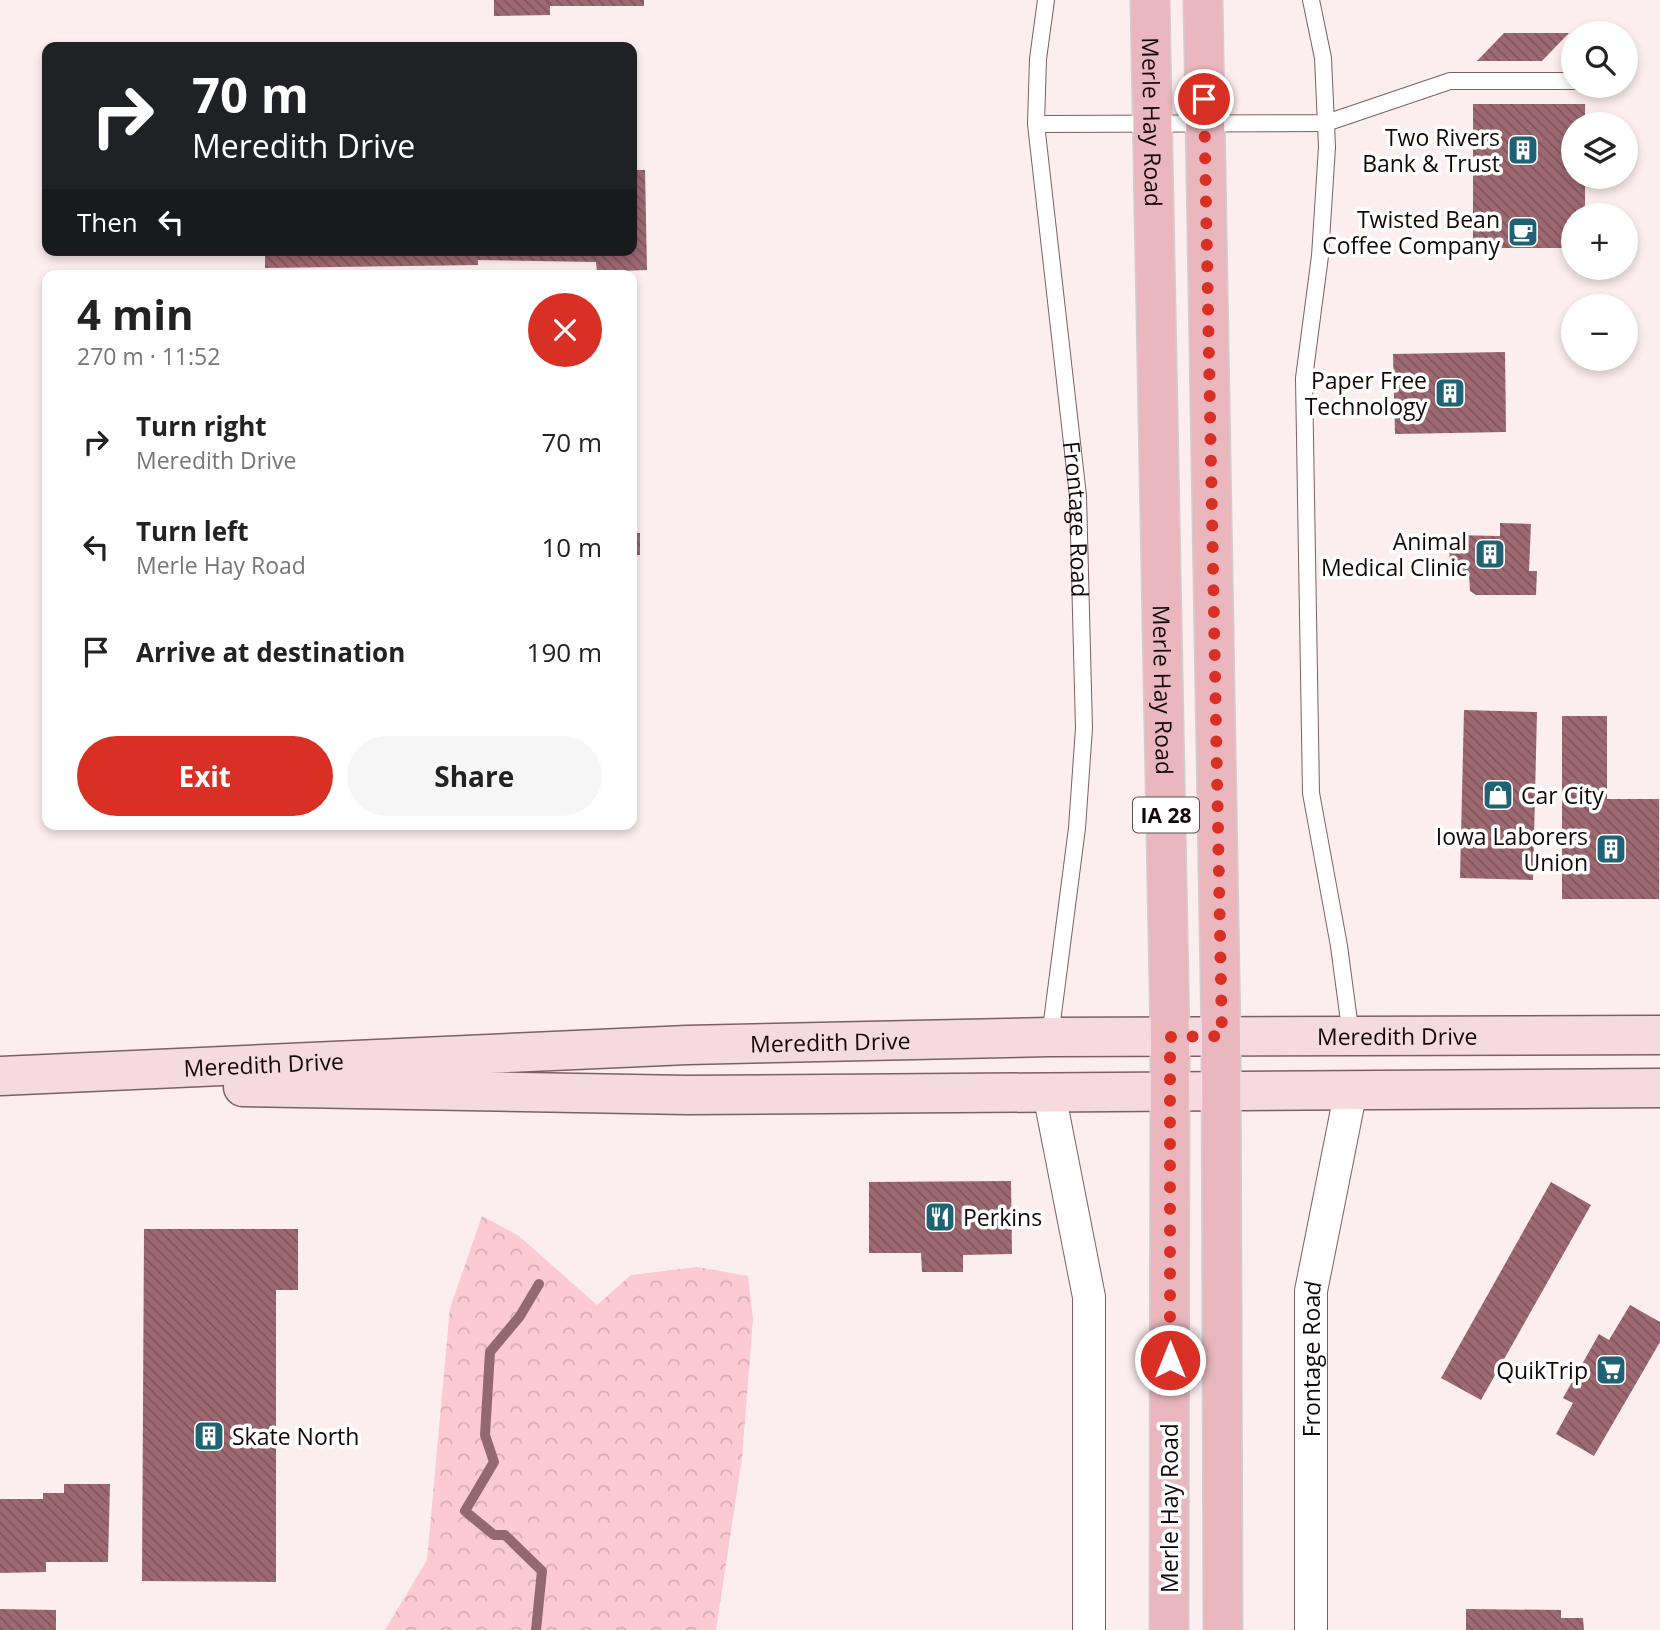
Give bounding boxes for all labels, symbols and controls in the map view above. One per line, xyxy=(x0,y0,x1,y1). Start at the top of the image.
map controls xyxy=(1561,21,1638,371)
button: search xyxy=(1561,21,1638,98)
street label: Merle Hay Road xyxy=(1135,37,1170,207)
text: 70 m xyxy=(192,61,309,127)
pin xyxy=(1174,69,1234,129)
icon: right xyxy=(77,70,168,161)
icon: arrive xyxy=(1185,80,1223,118)
button: layers xyxy=(1561,112,1638,189)
place label: Two Rivers Bank & Trust xyxy=(1362,121,1500,179)
text: Meredith Drive xyxy=(192,124,415,167)
building icon: Two Rivers Bank & Trust xyxy=(1506,133,1540,167)
icon: left xyxy=(152,203,190,241)
place label: Twisted Bean Coffee Company xyxy=(1322,203,1500,261)
button: + xyxy=(1561,203,1638,280)
text: Then xyxy=(77,204,138,240)
cafe icon: Twisted Bean Coffee Company xyxy=(1506,215,1540,249)
text: 4 min xyxy=(77,285,194,342)
button: close xyxy=(528,293,602,367)
button: − xyxy=(1561,294,1638,371)
text: 270 m · 11:52 xyxy=(77,340,220,372)
place label: Paper Free Technology xyxy=(1305,364,1427,422)
building icon: Paper Free Technology xyxy=(1433,376,1467,410)
text: Turn right xyxy=(136,408,267,444)
icon: right xyxy=(77,423,115,461)
text: 70 m xyxy=(541,424,602,460)
street label: Frontage Road xyxy=(1056,439,1097,598)
text: Meredith Drive xyxy=(136,444,296,476)
text: Turn left xyxy=(136,513,248,549)
place label: Animal Medical Clinic xyxy=(1321,525,1467,583)
icon: left xyxy=(77,528,115,566)
text: 10 m xyxy=(541,529,602,565)
building icon: Animal Medical Clinic xyxy=(1473,537,1507,571)
text: Merle Hay Road xyxy=(136,549,306,581)
street label: Merle Hay Road xyxy=(1146,605,1181,775)
icon: arrive xyxy=(77,633,115,671)
text: Arrive at destination xyxy=(136,634,405,670)
text: 190 m xyxy=(527,634,602,670)
button: Exit xyxy=(77,736,333,816)
button: Share xyxy=(347,736,602,816)
shop icon: Car City xyxy=(1481,778,1515,812)
place label: Car City xyxy=(1521,779,1604,811)
road number: IA 28 xyxy=(1133,798,1199,832)
place label: Iowa Laborers Union xyxy=(1436,820,1588,878)
building icon: Iowa Laborers Union xyxy=(1594,832,1628,866)
street label: Meredith Drive xyxy=(1317,1020,1477,1052)
street label: Meredith Drive xyxy=(750,1024,911,1060)
street label: Meredith Drive xyxy=(183,1044,345,1084)
restaurant icon: Perkins xyxy=(923,1200,957,1234)
place label: Perkins xyxy=(963,1201,1042,1233)
street label: Frontage Road xyxy=(1295,1278,1329,1437)
position arrow xyxy=(1133,1323,1207,1397)
supermarket icon: QuikTrip xyxy=(1594,1353,1628,1387)
place label: QuikTrip xyxy=(1496,1354,1588,1386)
building icon: Skate North xyxy=(192,1419,226,1453)
place label: Skate North xyxy=(232,1420,359,1452)
street label: Merle Hay Road xyxy=(1153,1423,1185,1593)

